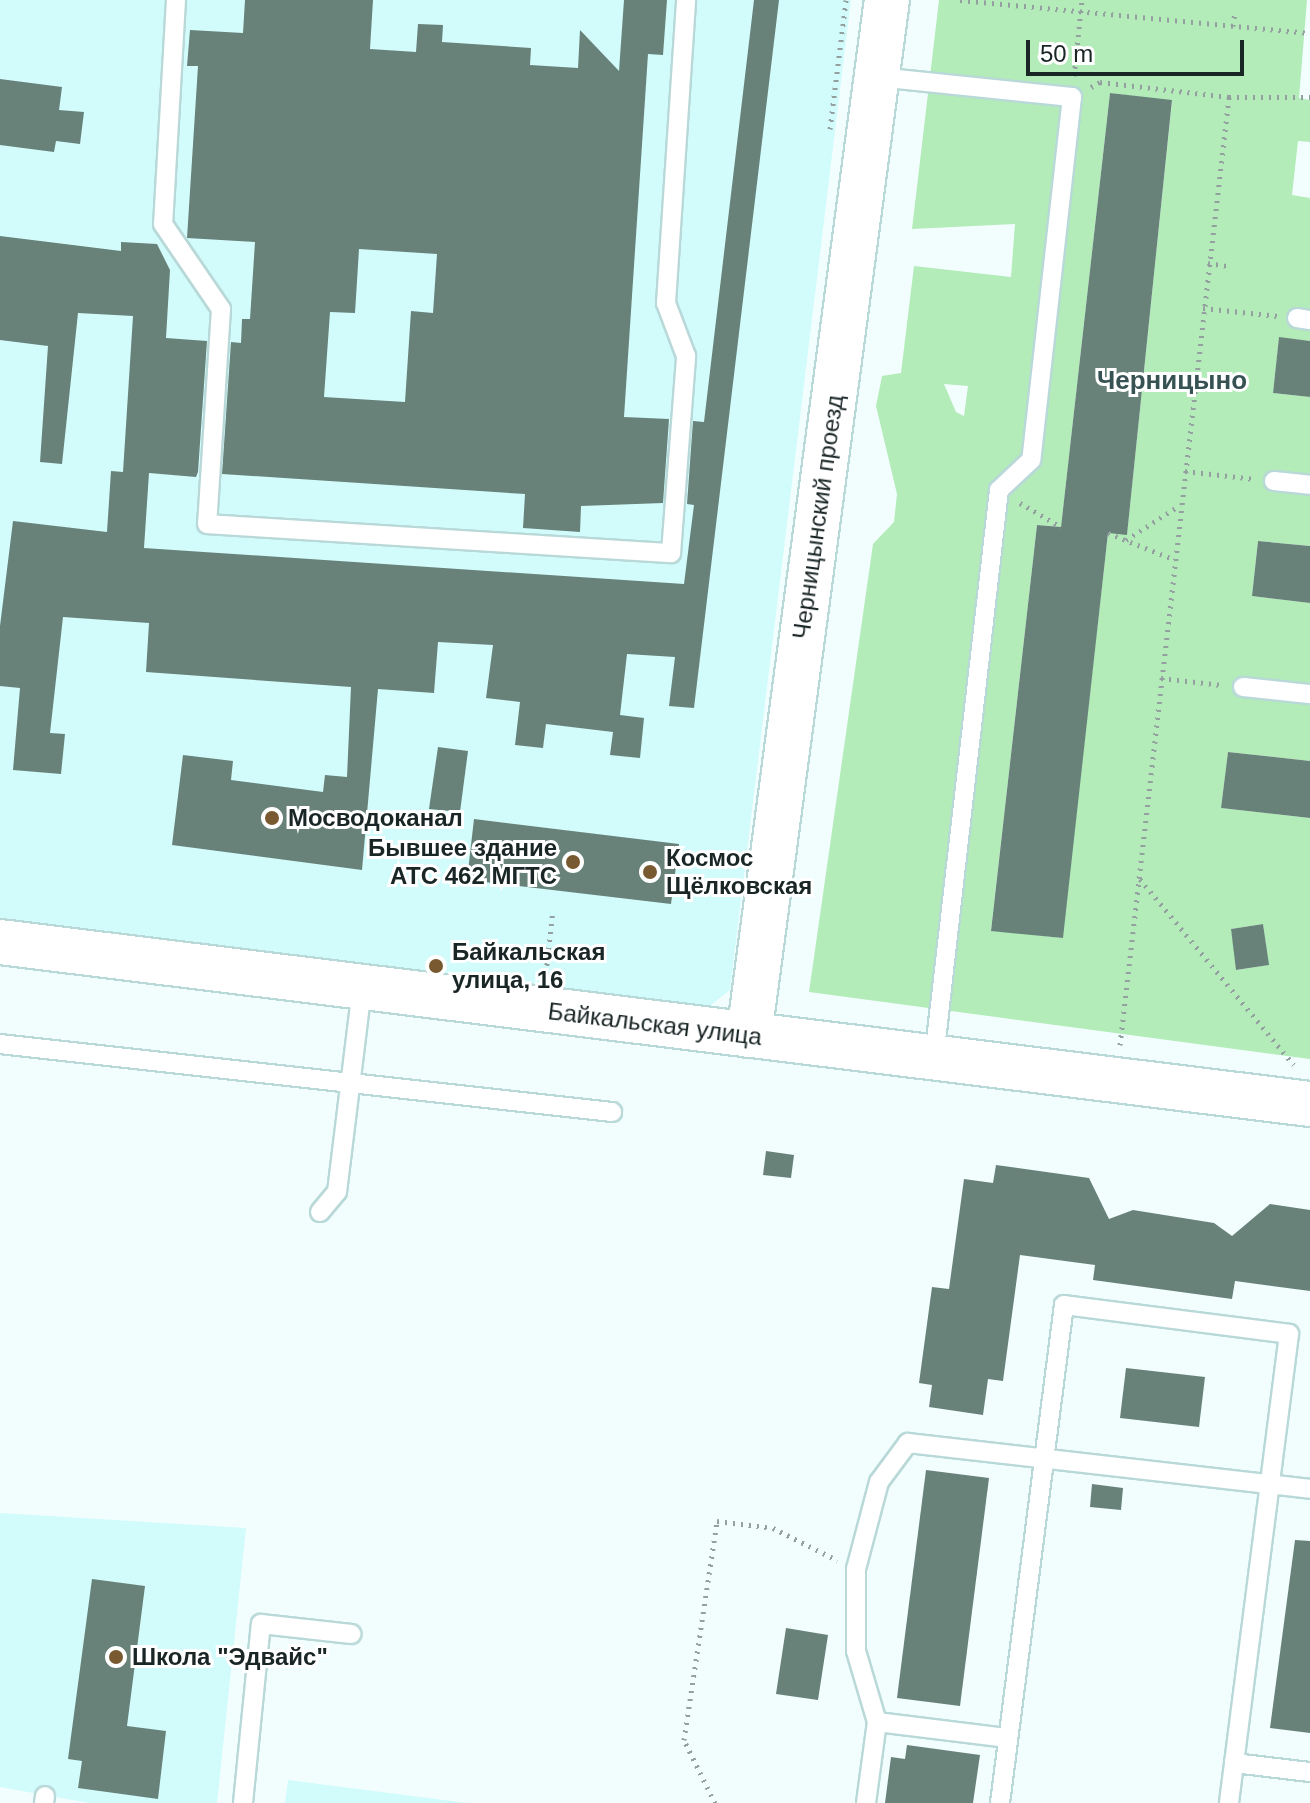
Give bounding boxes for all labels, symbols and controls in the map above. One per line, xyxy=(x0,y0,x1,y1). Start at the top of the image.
scale bar xyxy=(1030,24,1248,74)
text: 50 m xyxy=(1040,40,1093,67)
district label: Черницыно xyxy=(1097,365,1247,397)
street label: Черницынский проезд xyxy=(787,393,849,641)
place label: Мосводоканал xyxy=(288,804,463,832)
marker: Мосводоканал xyxy=(263,809,281,827)
place label: Бывшее здание АТС 462 МГТС xyxy=(368,834,557,890)
place label: Космос Щёлковская xyxy=(666,844,812,900)
marker: Бывшее здание АТС 462 МГТС xyxy=(564,853,582,871)
marker: Космос Щёлковская xyxy=(641,863,659,881)
place label: Байкальская улица, 16 xyxy=(452,938,605,994)
marker: Байкальская улица, 16 xyxy=(427,957,445,975)
street label: Байкальская улица xyxy=(546,997,764,1051)
place label: Школа "Эдвайс" xyxy=(132,1643,328,1671)
marker: Школа "Эдвайс" xyxy=(107,1648,125,1666)

